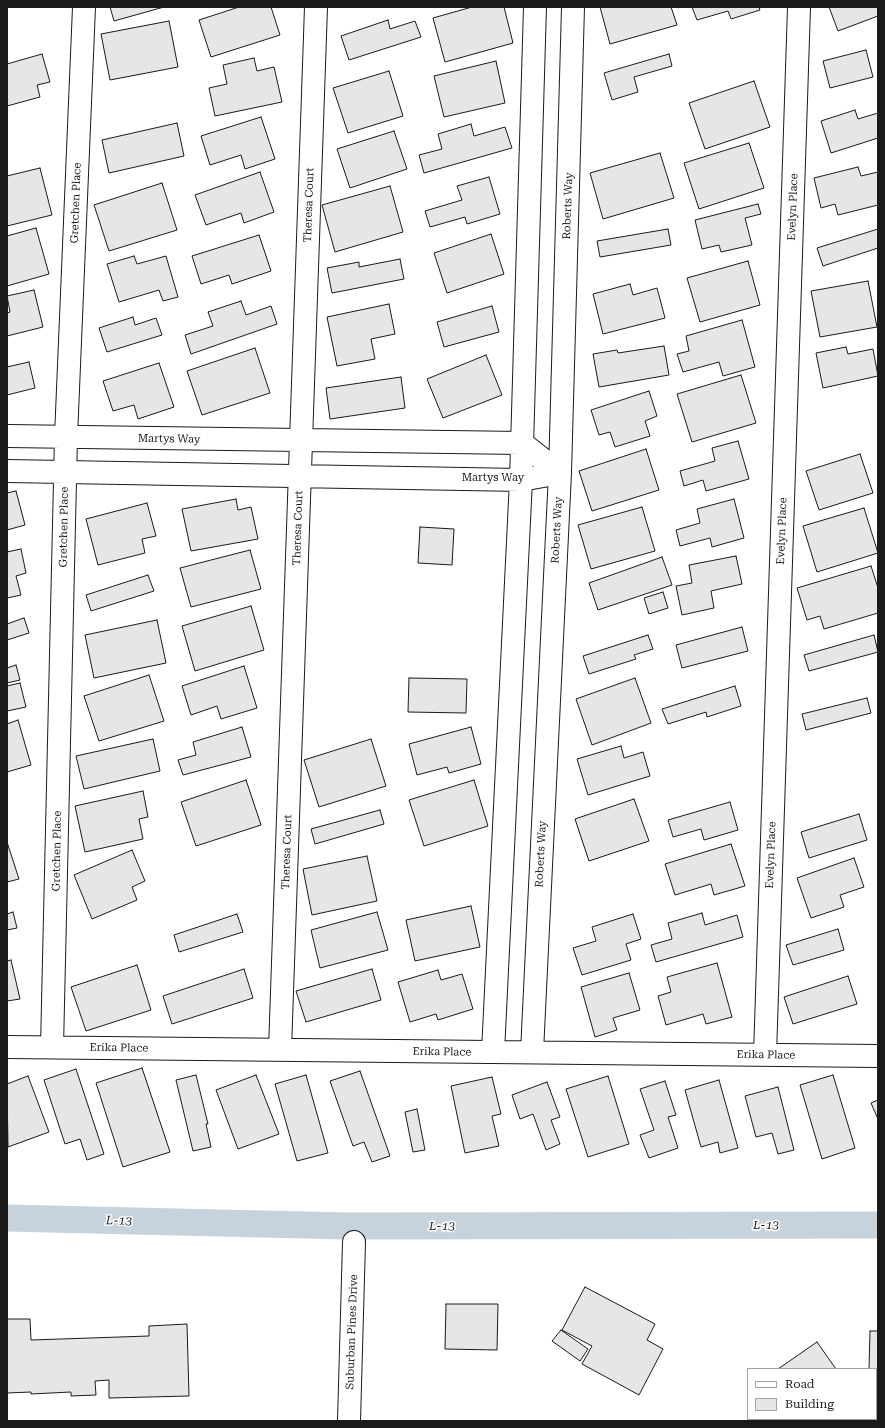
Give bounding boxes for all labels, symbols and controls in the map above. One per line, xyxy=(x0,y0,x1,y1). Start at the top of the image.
street label: Gretchen Place xyxy=(68,162,84,244)
street label: Theresa Court xyxy=(301,167,317,243)
street label: Roberts Way xyxy=(560,172,576,240)
street label: Evelyn Place xyxy=(785,173,801,241)
street label: Martys Way xyxy=(138,432,200,446)
street label: Martys Way xyxy=(462,471,524,485)
street label: Gretchen Place xyxy=(57,487,71,567)
street label: Theresa Court xyxy=(290,490,306,566)
street label: Roberts Way xyxy=(549,496,565,564)
street label: Evelyn Place xyxy=(774,497,790,565)
street label: Gretchen Place xyxy=(50,811,64,891)
street label: Theresa Court xyxy=(279,814,295,890)
street label: Roberts Way xyxy=(533,820,549,888)
street label: Evelyn Place xyxy=(763,821,779,889)
street label: Erika Place xyxy=(89,1041,149,1055)
street label: Erika Place xyxy=(412,1045,472,1059)
street label: Erika Place xyxy=(736,1048,796,1062)
water label: L-13 xyxy=(106,1214,132,1228)
water label: L-13 xyxy=(753,1218,779,1232)
water label: L-13 xyxy=(429,1219,455,1233)
street label: Suburban Pines Drive xyxy=(343,1274,361,1390)
legend xyxy=(747,1368,877,1420)
text: Road xyxy=(785,1377,814,1391)
text: Building xyxy=(785,1397,834,1411)

